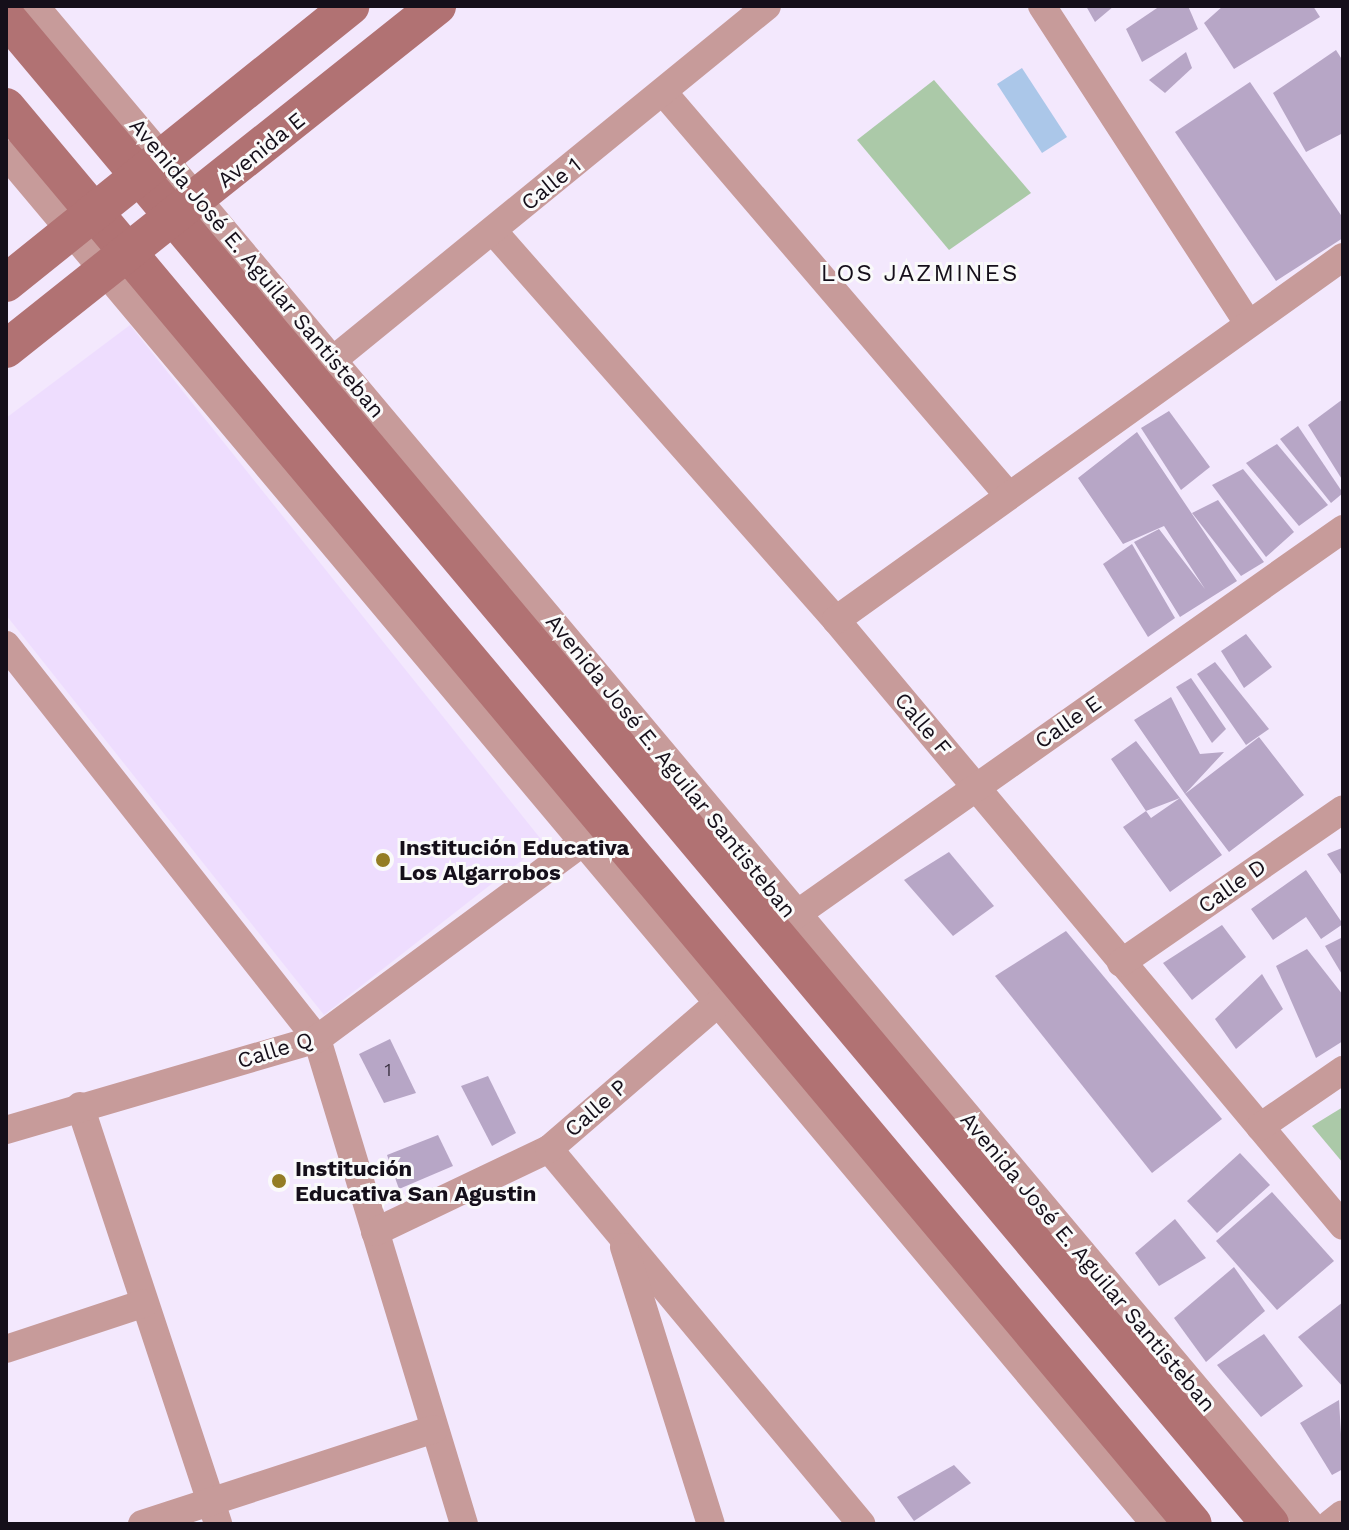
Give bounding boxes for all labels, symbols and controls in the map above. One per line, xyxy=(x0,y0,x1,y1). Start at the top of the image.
street label: Avenida E xyxy=(212,107,310,193)
street label: Avenida José E. Aguilar Santisteban xyxy=(123,112,391,424)
street label: Calle 1 xyxy=(516,152,586,216)
district label: LOS JAZMINES xyxy=(820,260,1020,288)
street label: Avenida José E. Aguilar Santisteban xyxy=(539,608,803,924)
street label: Calle F xyxy=(889,687,957,761)
street label: Calle E xyxy=(1030,690,1106,754)
place label: Institución Educativa Los Algarrobos xyxy=(399,834,629,886)
marker: Institución Educativa Los Algarrobos xyxy=(374,851,392,869)
street label: Calle D xyxy=(1193,853,1271,919)
street label: Calle Q xyxy=(234,1026,316,1074)
house number: 1 xyxy=(384,1059,392,1081)
street label: Calle P xyxy=(559,1074,633,1142)
street label: Avenida José E. Aguilar Santisteban xyxy=(954,1106,1222,1418)
place label: Institución Educativa San Agustin xyxy=(295,1155,537,1206)
marker: Institución Educativa San Agustin xyxy=(270,1172,288,1190)

